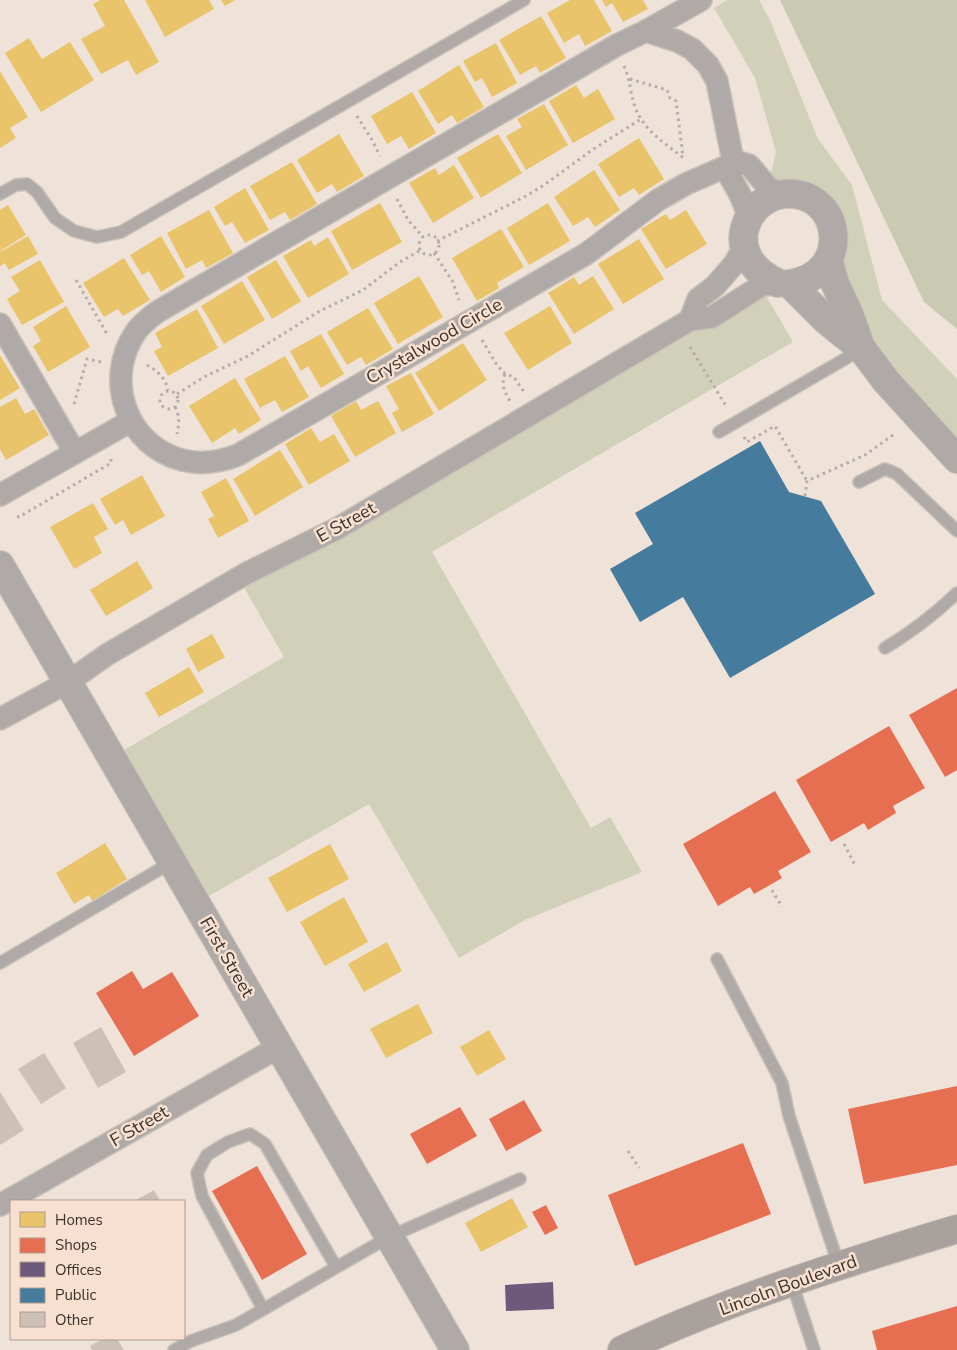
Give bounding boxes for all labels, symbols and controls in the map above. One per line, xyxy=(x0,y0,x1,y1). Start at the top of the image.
street label: Crystalwood Circle xyxy=(361,292,507,390)
street label: E Street xyxy=(312,496,381,548)
street label: First Street xyxy=(194,912,260,1002)
street label: F Street xyxy=(105,1099,173,1152)
legend xyxy=(10,1200,185,1340)
text: Homes xyxy=(55,1210,103,1230)
text: Shops xyxy=(55,1235,97,1255)
street label: Lincoln Boulevard xyxy=(716,1249,860,1321)
text: Offices xyxy=(55,1260,102,1280)
text: Public xyxy=(55,1285,96,1305)
text: Other xyxy=(55,1310,94,1330)

